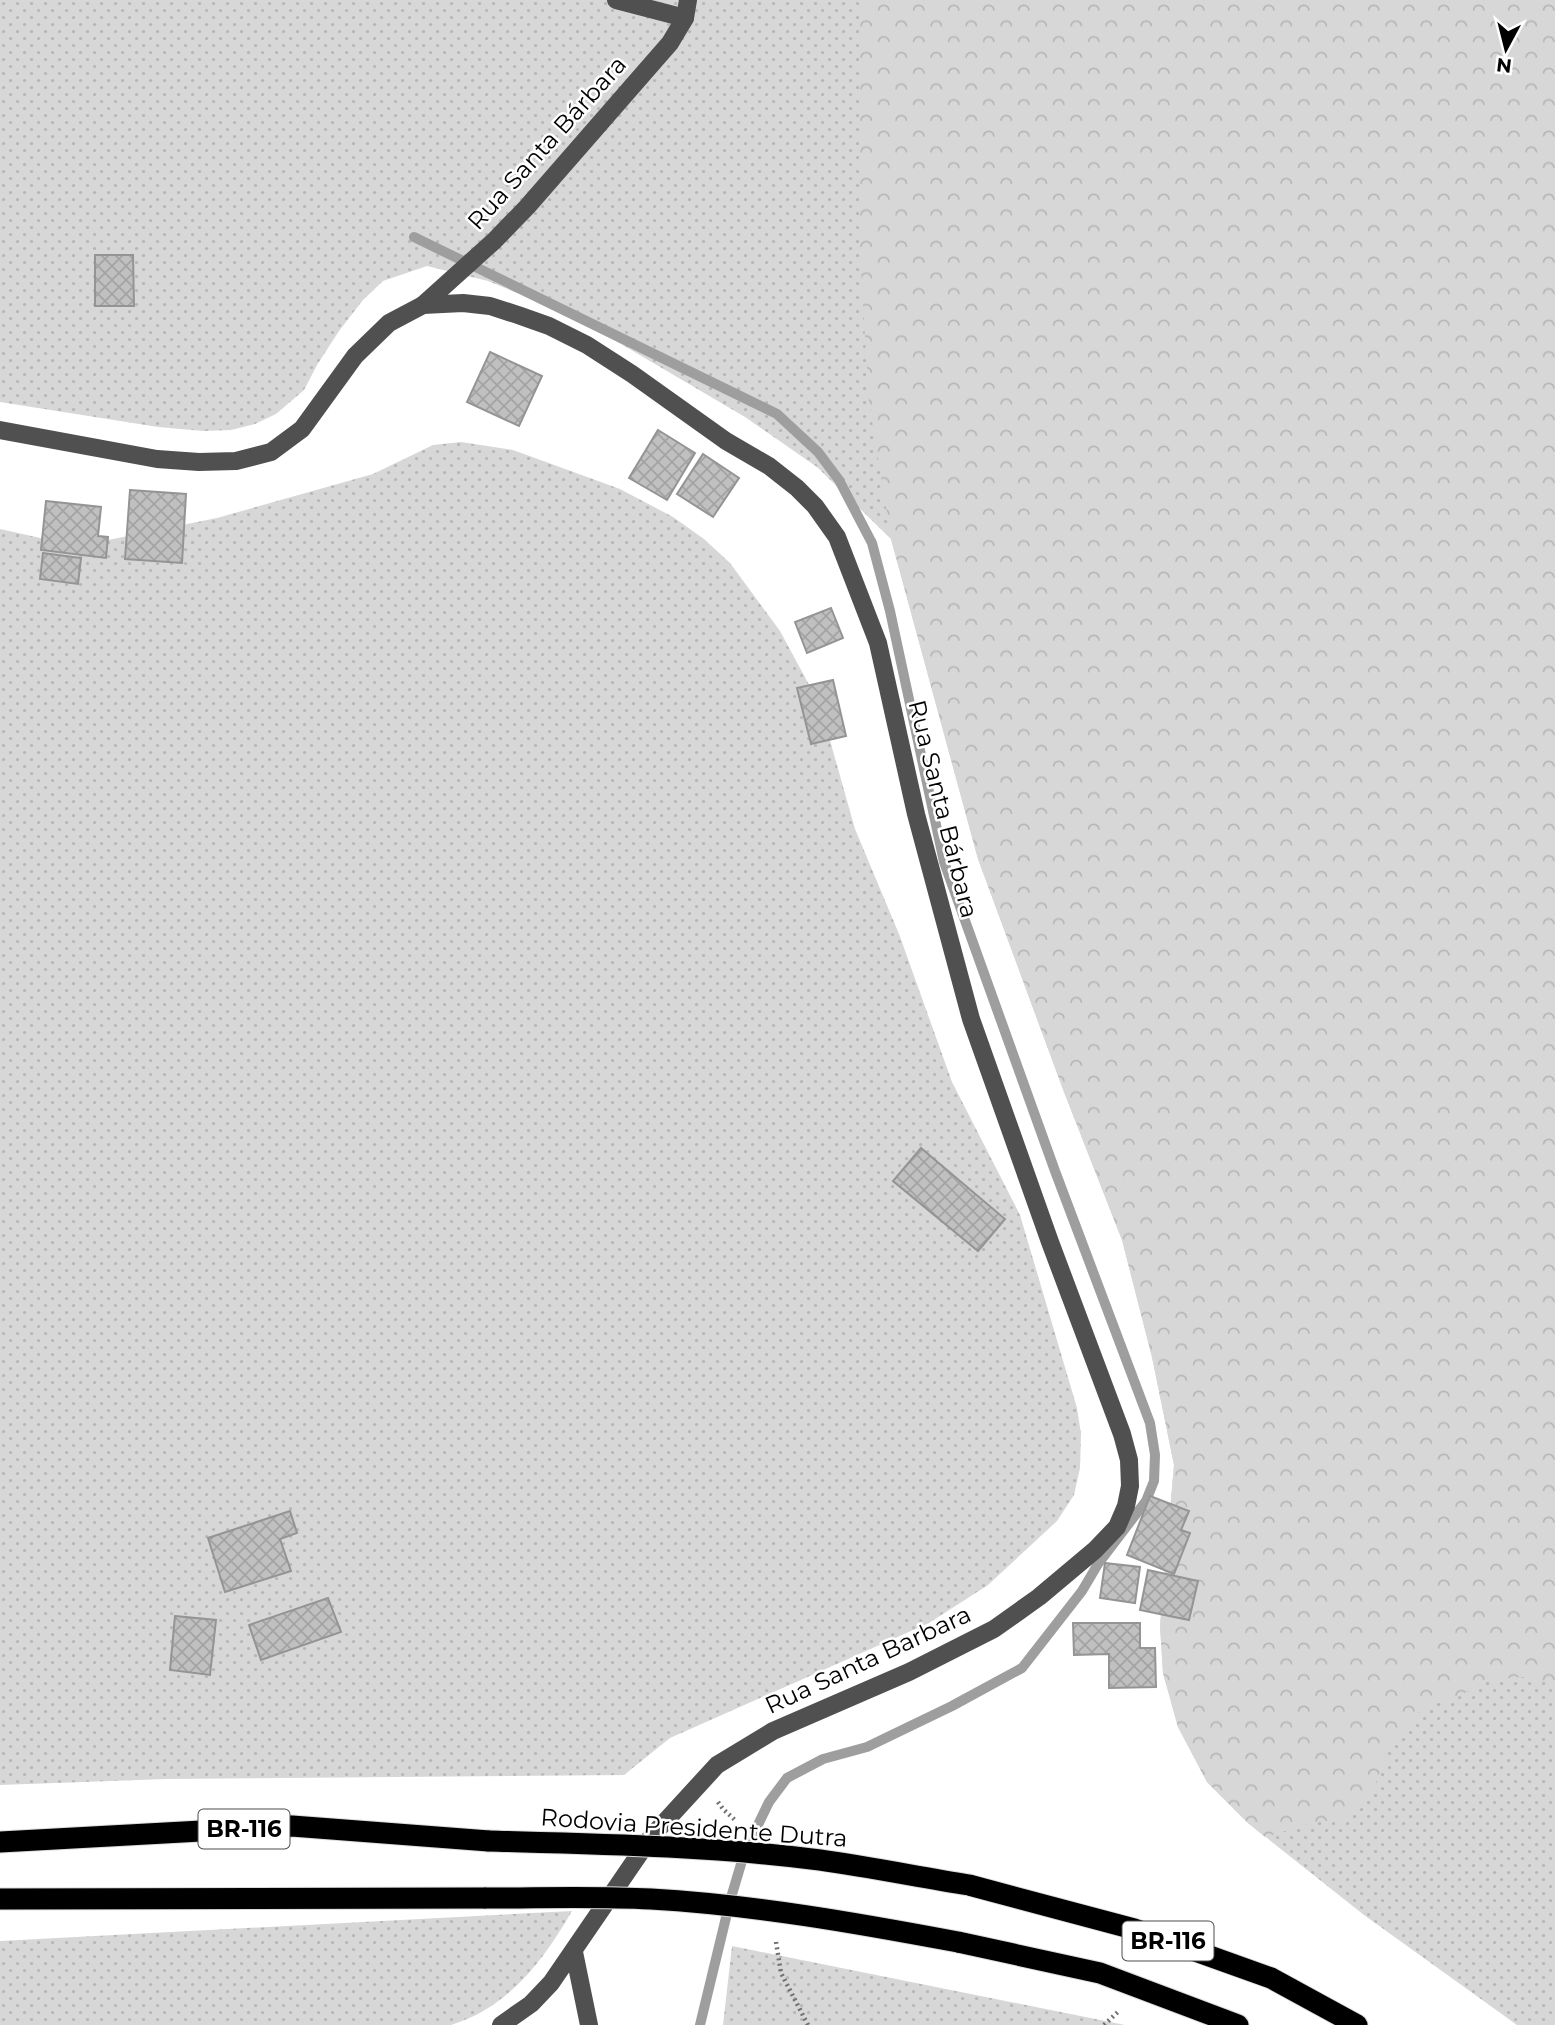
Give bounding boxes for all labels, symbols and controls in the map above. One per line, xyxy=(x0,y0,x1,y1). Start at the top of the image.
north arrow xyxy=(1471,14,1541,84)
street label: Rua Santa Bárbara xyxy=(461,50,632,235)
text: N xyxy=(1495,53,1513,78)
street label: Rua Santa Bárbara xyxy=(902,697,985,921)
street label: Rua Santa Barbara xyxy=(760,1599,975,1720)
street label: Rodovia Presidente Dutra xyxy=(540,1802,848,1853)
road number: BR-116 xyxy=(198,1810,290,1848)
road number: BR-116 xyxy=(1122,1922,1214,1960)

